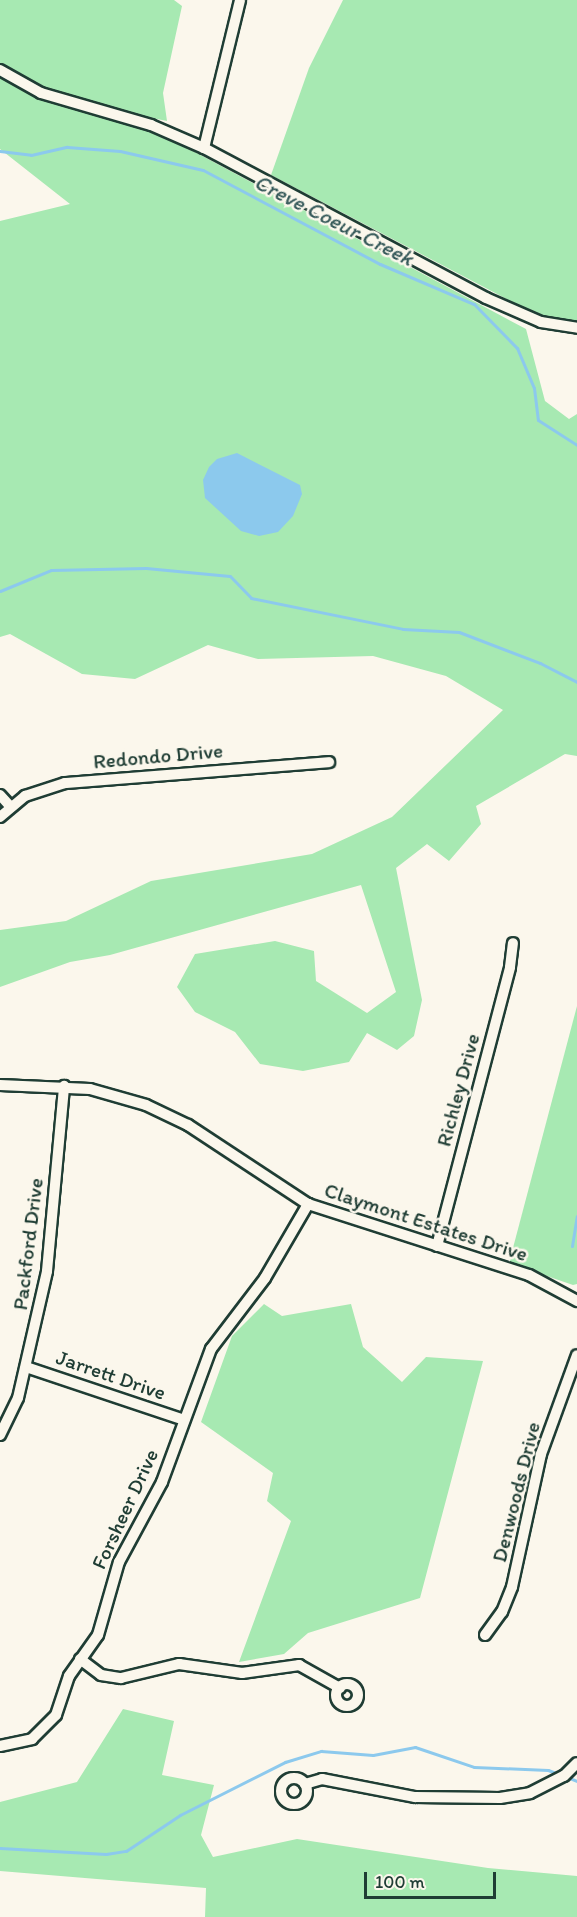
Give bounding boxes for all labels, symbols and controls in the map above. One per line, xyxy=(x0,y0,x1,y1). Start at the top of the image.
water label: Creve Coeur Creek xyxy=(250,168,418,272)
street label: Redondo Drive xyxy=(92,738,224,774)
street label: Richley Drive xyxy=(431,1031,485,1149)
street label: Packford Drive xyxy=(7,1176,49,1312)
street label: Claymont Estates Drive xyxy=(321,1177,531,1267)
street label: Jarrett Drive xyxy=(53,1345,169,1405)
street label: Denwoods Drive xyxy=(486,1419,546,1565)
street label: Forsheer Drive xyxy=(86,1445,164,1573)
scale bar xyxy=(367,1860,499,1898)
text: 100 m xyxy=(375,1871,425,1893)

